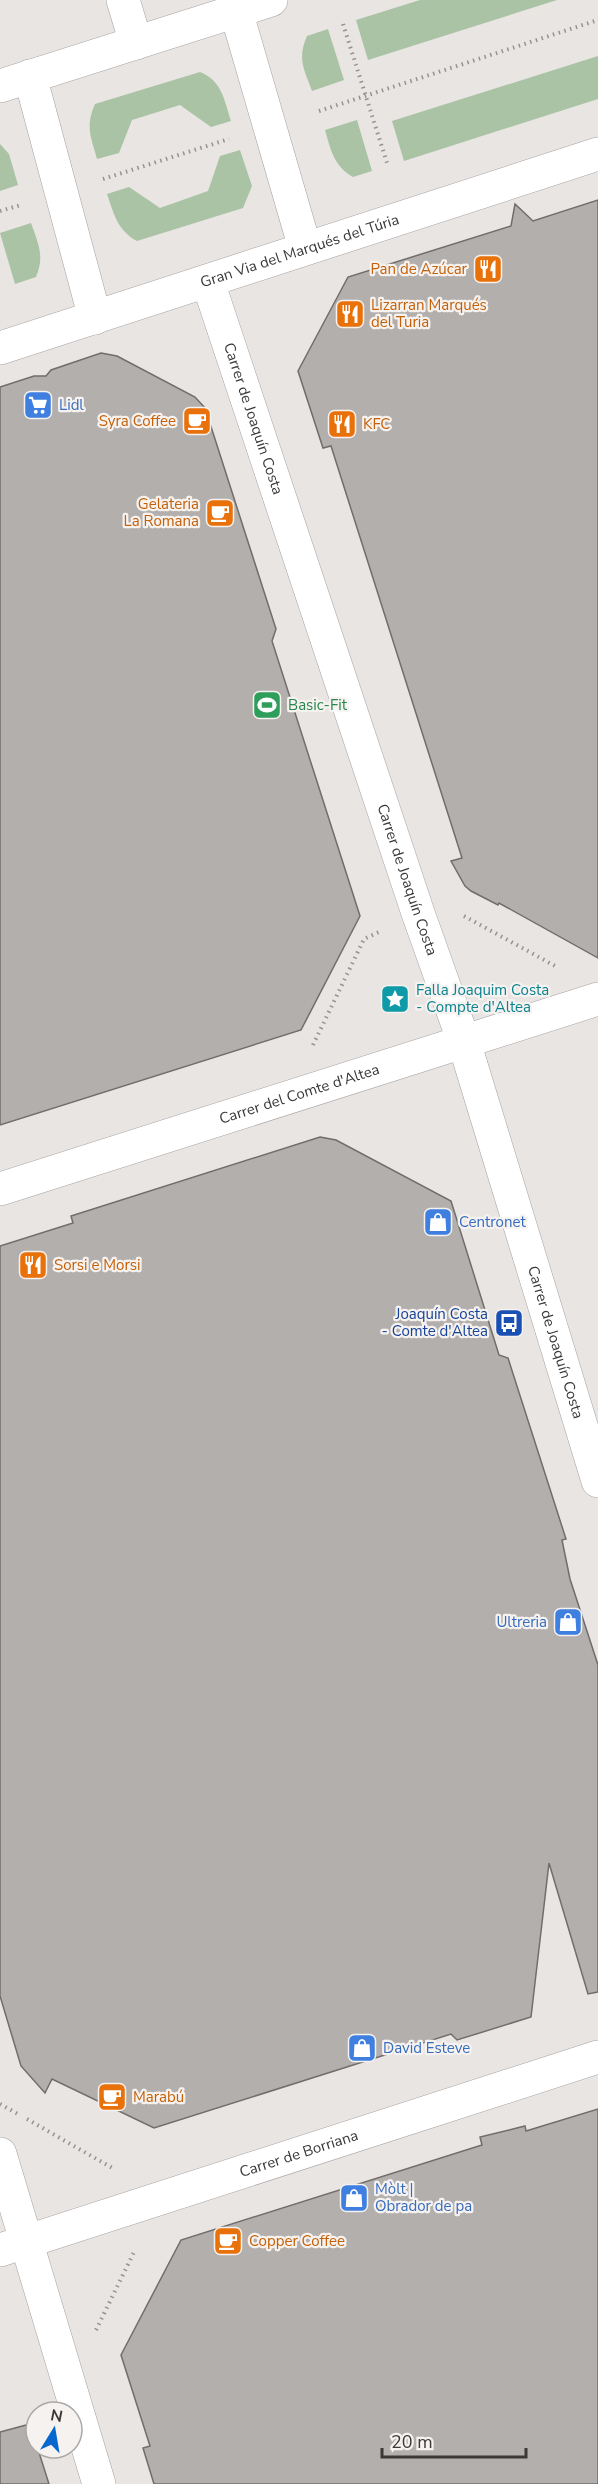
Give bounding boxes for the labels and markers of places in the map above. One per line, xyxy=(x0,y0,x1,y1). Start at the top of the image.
restaurant icon: Pan de Azúcar xyxy=(472,253,504,285)
place label: Pan de Azúcar xyxy=(370,259,468,279)
place label: Lizarran Marqués del Turia xyxy=(371,295,487,332)
restaurant icon: Lizarran Marqués del Turia xyxy=(334,298,366,330)
supermarket icon: Lidl xyxy=(22,389,54,421)
place label: Lidl xyxy=(59,395,84,415)
cafe icon: Syra Coffee xyxy=(181,405,213,437)
restaurant icon: KFC xyxy=(326,408,358,440)
place label: Syra Coffee xyxy=(99,411,176,431)
place label: KFC xyxy=(363,414,390,434)
place label: Gelateria La Romana xyxy=(124,494,199,531)
cafe icon: Gelateria La Romana xyxy=(204,497,236,529)
sports icon: Basic-Fit xyxy=(251,689,283,721)
place label: Basic-Fit xyxy=(288,695,348,715)
place label: Falla Joaquim Costa - Compte d'Altea xyxy=(416,980,549,1017)
place icon: Falla Joaquim Costa - Compte d'Altea xyxy=(379,983,411,1015)
shop icon: Centronet xyxy=(422,1206,454,1238)
place label: Centronet xyxy=(459,1212,526,1232)
restaurant icon: Sorsi e Morsi xyxy=(17,1249,49,1281)
place label: Sorsi e Morsi xyxy=(54,1255,140,1275)
place label: Joaquín Costa - Comte d'Altea xyxy=(382,1304,488,1341)
bus stop icon: Joaquín Costa - Comte d'Altea xyxy=(493,1307,525,1339)
shop icon: Ultreria xyxy=(552,1606,584,1638)
place label: Ultreria xyxy=(496,1612,547,1632)
shop icon: David Esteve xyxy=(346,2032,378,2064)
place label: David Esteve xyxy=(383,2038,470,2058)
cafe icon: Marabú xyxy=(96,2081,128,2113)
place label: Marabú xyxy=(133,2087,184,2107)
place label: Mòlt | Obrador de pa xyxy=(375,2179,472,2216)
shop icon: Mòlt | Obrador de pa xyxy=(338,2182,370,2214)
cafe icon: Copper Coffee xyxy=(212,2225,244,2257)
place label: Copper Coffee xyxy=(249,2231,345,2251)

